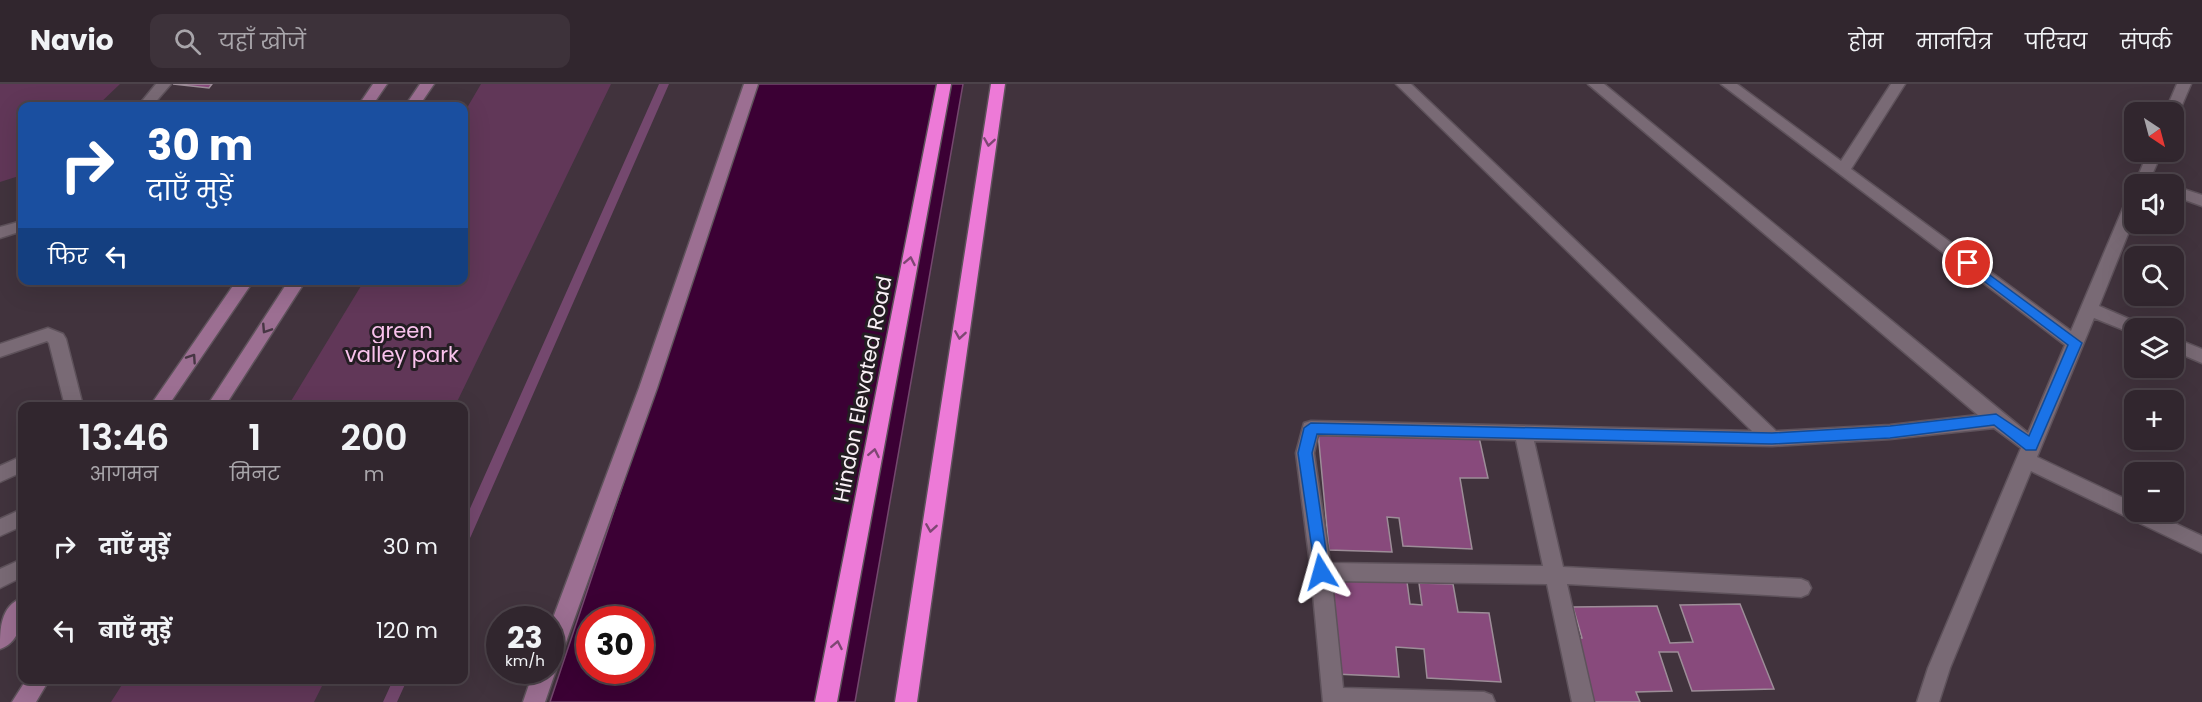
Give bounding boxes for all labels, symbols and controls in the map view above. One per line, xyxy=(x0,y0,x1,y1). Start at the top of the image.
search box xyxy=(150,14,570,68)
text: Navio xyxy=(30,21,114,60)
icon: search xyxy=(171,25,204,58)
text: यहाँ खोजें xyxy=(219,26,306,57)
text: होम xyxy=(1849,27,1884,56)
text: मानचित्र xyxy=(1917,27,1992,56)
text: परिचय xyxy=(2025,27,2087,56)
text: संपर्क xyxy=(2120,27,2172,56)
north arrow xyxy=(2124,102,2184,162)
map controls xyxy=(2124,102,2184,522)
text: 30 m xyxy=(147,116,253,175)
icon: right xyxy=(48,126,126,204)
one-way arrow xyxy=(984,137,996,146)
text: दाएँ मुड़ें xyxy=(147,172,233,209)
button: sound xyxy=(2124,174,2184,234)
pin xyxy=(1942,237,1993,288)
icon: left xyxy=(100,240,133,273)
text: फिर xyxy=(48,241,88,272)
icon: arrive xyxy=(1951,246,1984,279)
button: search xyxy=(2124,246,2184,306)
one-way arrow xyxy=(903,257,916,267)
street label: Hindon Elevated Road xyxy=(826,273,899,504)
park label: green valley park xyxy=(345,316,459,369)
button: layers xyxy=(2124,318,2184,378)
one-way arrow xyxy=(263,323,274,334)
one-way arrow xyxy=(955,330,967,339)
one-way arrow xyxy=(185,354,196,365)
button: + xyxy=(2124,390,2184,450)
text: 13:46 xyxy=(78,412,169,463)
text: 1 xyxy=(248,412,261,463)
text: 200 xyxy=(340,412,408,463)
one-way arrow xyxy=(867,448,880,458)
text: आगमन xyxy=(89,460,158,488)
text: मिनट xyxy=(230,460,280,488)
text: m xyxy=(364,460,384,488)
button: − xyxy=(2124,462,2184,522)
one-way arrow xyxy=(926,523,938,532)
icon: right xyxy=(48,530,81,563)
text: दाएँ मुड़ें xyxy=(99,531,170,562)
text: 30 m xyxy=(383,531,438,562)
position arrow xyxy=(1289,540,1353,604)
speed limit sign: 30 xyxy=(576,606,654,684)
icon: left xyxy=(48,614,81,647)
text: बाएँ मुड़ें xyxy=(99,615,171,646)
text: 120 m xyxy=(376,615,438,646)
text: 23 xyxy=(507,616,543,659)
one-way arrow xyxy=(830,640,843,650)
text: km/h xyxy=(505,650,545,671)

